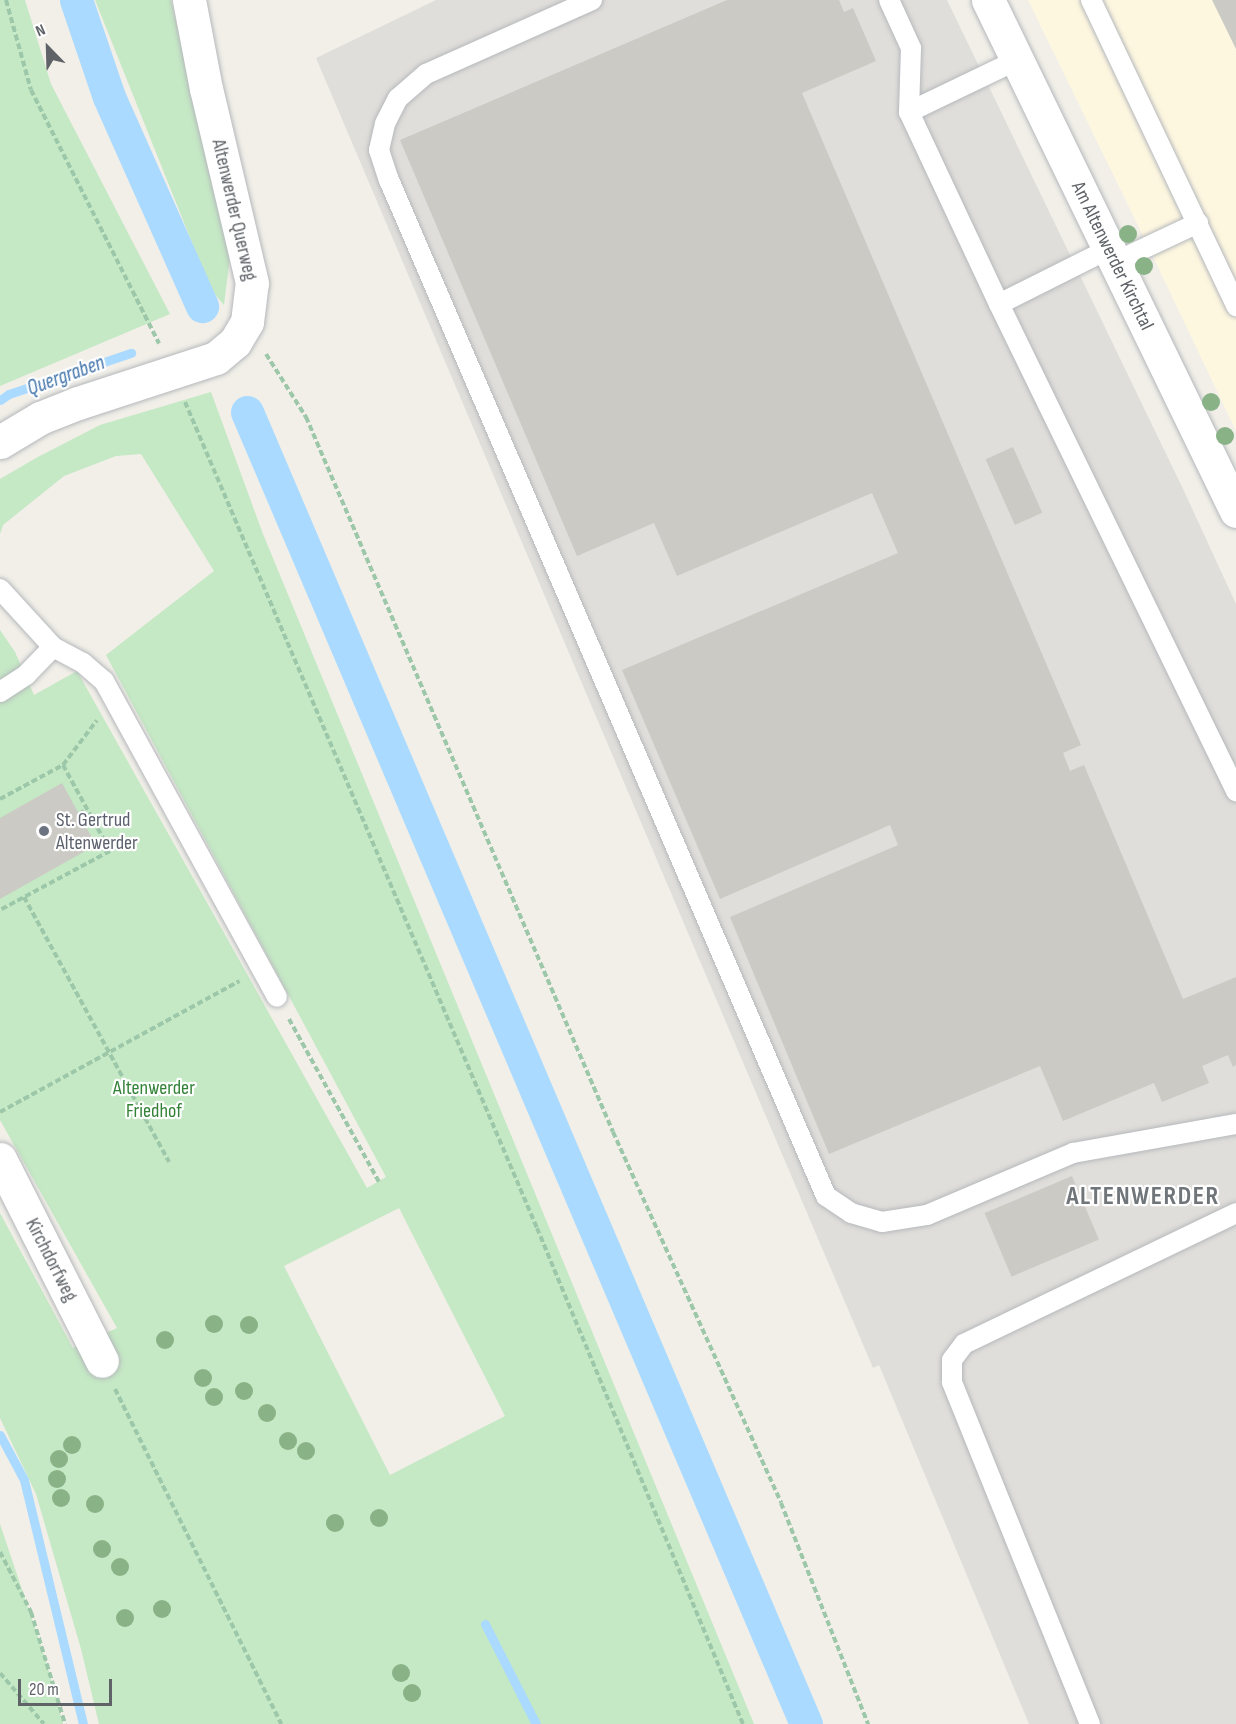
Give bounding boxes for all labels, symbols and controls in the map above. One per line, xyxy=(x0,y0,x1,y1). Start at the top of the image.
north arrow xyxy=(18,18,78,78)
text: N xyxy=(33,21,48,41)
street label: Altenwerder Querweg xyxy=(206,137,262,283)
street label: Am Altenwerder Kirchtal xyxy=(1066,178,1158,334)
water label: Quergraben xyxy=(24,350,108,402)
place label: St. Gertrud Altenwerder xyxy=(56,808,138,855)
marker: St. Gertrud Altenwerder xyxy=(37,824,51,838)
park label: Altenwerder Friedhof xyxy=(113,1077,195,1124)
district label: ALTENWERDER xyxy=(1066,1181,1220,1213)
street label: Kirchdorfweg xyxy=(20,1214,82,1306)
scale bar xyxy=(21,1667,116,1705)
text: 20 m xyxy=(29,1679,59,1700)

